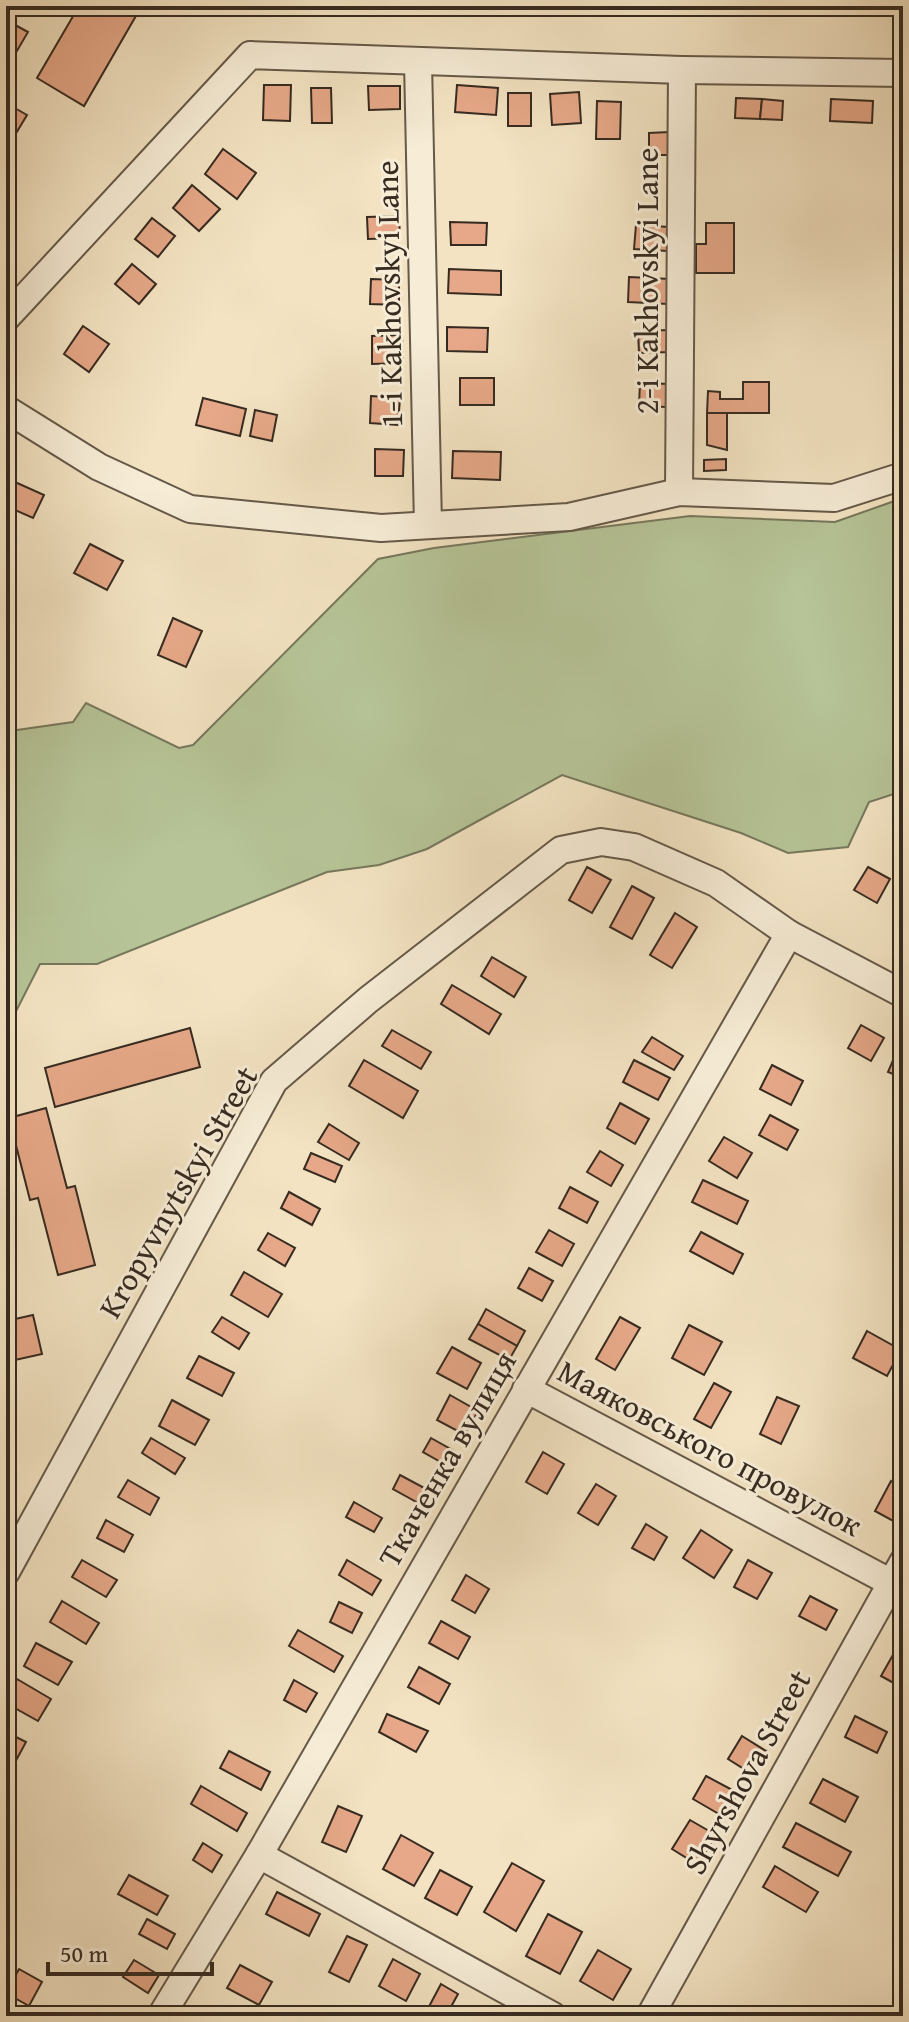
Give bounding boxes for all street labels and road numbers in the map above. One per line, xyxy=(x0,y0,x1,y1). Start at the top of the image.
street label: 2-i Kakhovskyi Lane xyxy=(623,148,670,414)
street label: 1-i Kakhovskyi Lane xyxy=(363,160,414,428)
street label: Kropyvnytskyi Street xyxy=(86,1057,269,1327)
street label: Ткаченка вулиця xyxy=(366,1342,528,1576)
street label: Маяковського провулок xyxy=(550,1347,871,1548)
street label: Shyrshova Street xyxy=(671,1661,822,1883)

